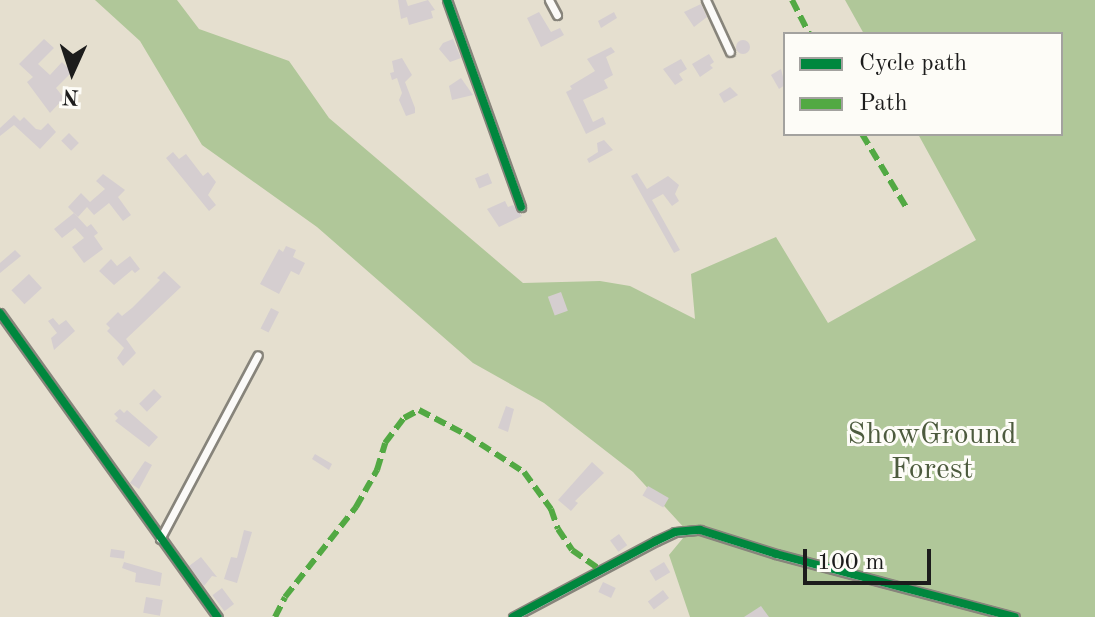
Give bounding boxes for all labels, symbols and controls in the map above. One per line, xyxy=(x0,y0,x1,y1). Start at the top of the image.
north arrow xyxy=(32,32,112,112)
legend xyxy=(783,32,1063,136)
text: Cycle path xyxy=(859,52,967,76)
text: N xyxy=(62,85,80,107)
text: Path xyxy=(859,92,908,116)
park label: ShowGround Forest xyxy=(847,417,1017,488)
scale bar xyxy=(807,533,935,583)
text: 100 m xyxy=(817,551,885,575)

